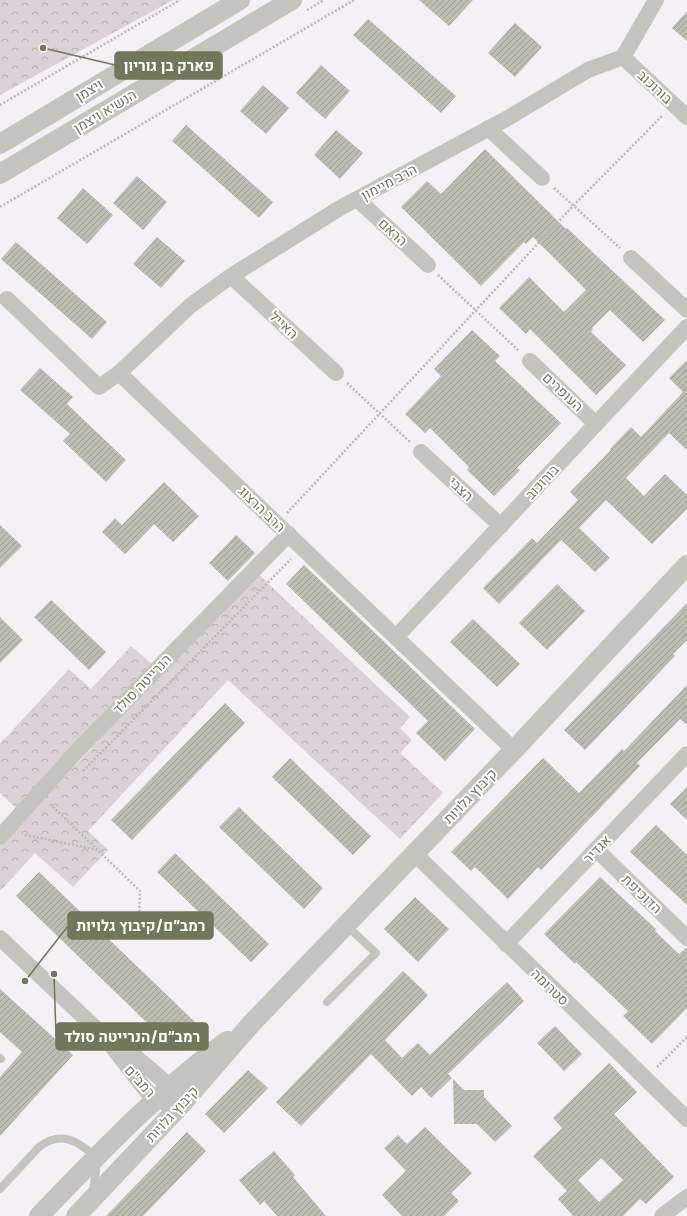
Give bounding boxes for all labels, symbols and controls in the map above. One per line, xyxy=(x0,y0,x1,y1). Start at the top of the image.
callout: פארק בן גוריון xyxy=(115,52,222,79)
text: פארק בן גוריון xyxy=(124,57,214,75)
street label: בורוכוב xyxy=(634,67,676,108)
street label: ויצמן xyxy=(72,76,106,105)
street label: הנשיא ויצמן xyxy=(71,86,140,137)
street label: הרב מיימון xyxy=(359,161,420,204)
street label: הראם xyxy=(375,215,411,250)
street label: האייל xyxy=(266,308,301,343)
street label: העופרים xyxy=(539,369,586,415)
street label: בורוכוב xyxy=(522,461,563,503)
street label: הצבי xyxy=(445,474,477,505)
street label: הרב הרצוג xyxy=(235,483,289,536)
street label: הנרייטה סולד xyxy=(110,651,175,718)
street label: קיבוץ גלויות xyxy=(440,765,501,827)
street label: אגדיר xyxy=(580,832,615,867)
street label: הדוכיפת xyxy=(618,871,665,917)
callout: רמב״ם/קיבוץ גלויות xyxy=(68,912,213,939)
text: רמב״ם/קיבוץ גלויות xyxy=(77,917,205,935)
street label: סטרומה xyxy=(527,965,572,1009)
callout: רמב״ם/הנרייטה סולד xyxy=(56,1023,208,1050)
text: רמב״ם/הנרייטה סולד xyxy=(64,1028,200,1046)
street label: רמב"ם xyxy=(121,1062,159,1101)
street label: קיבוץ גלויות xyxy=(142,1083,202,1146)

